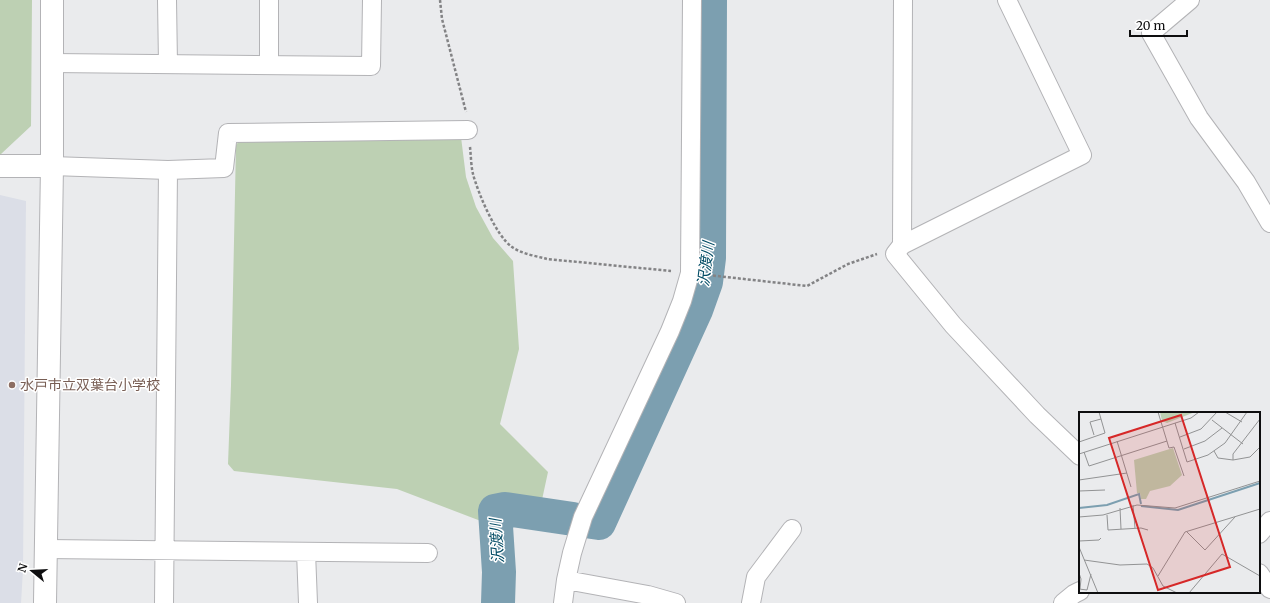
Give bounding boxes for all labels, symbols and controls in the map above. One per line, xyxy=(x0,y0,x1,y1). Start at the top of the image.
scale bar xyxy=(1130,12,1187,38)
text: 20 m xyxy=(1136,18,1165,33)
water label: 沢渡川 xyxy=(693,238,718,287)
place label: 水戸市立双葉台小学校 xyxy=(20,376,160,394)
marker: 水戸市立双葉台小学校 xyxy=(7,380,17,390)
inset map xyxy=(1079,412,1260,593)
water label: 沢渡川 xyxy=(485,516,508,564)
north arrow xyxy=(12,551,52,591)
text: N xyxy=(14,561,31,574)

